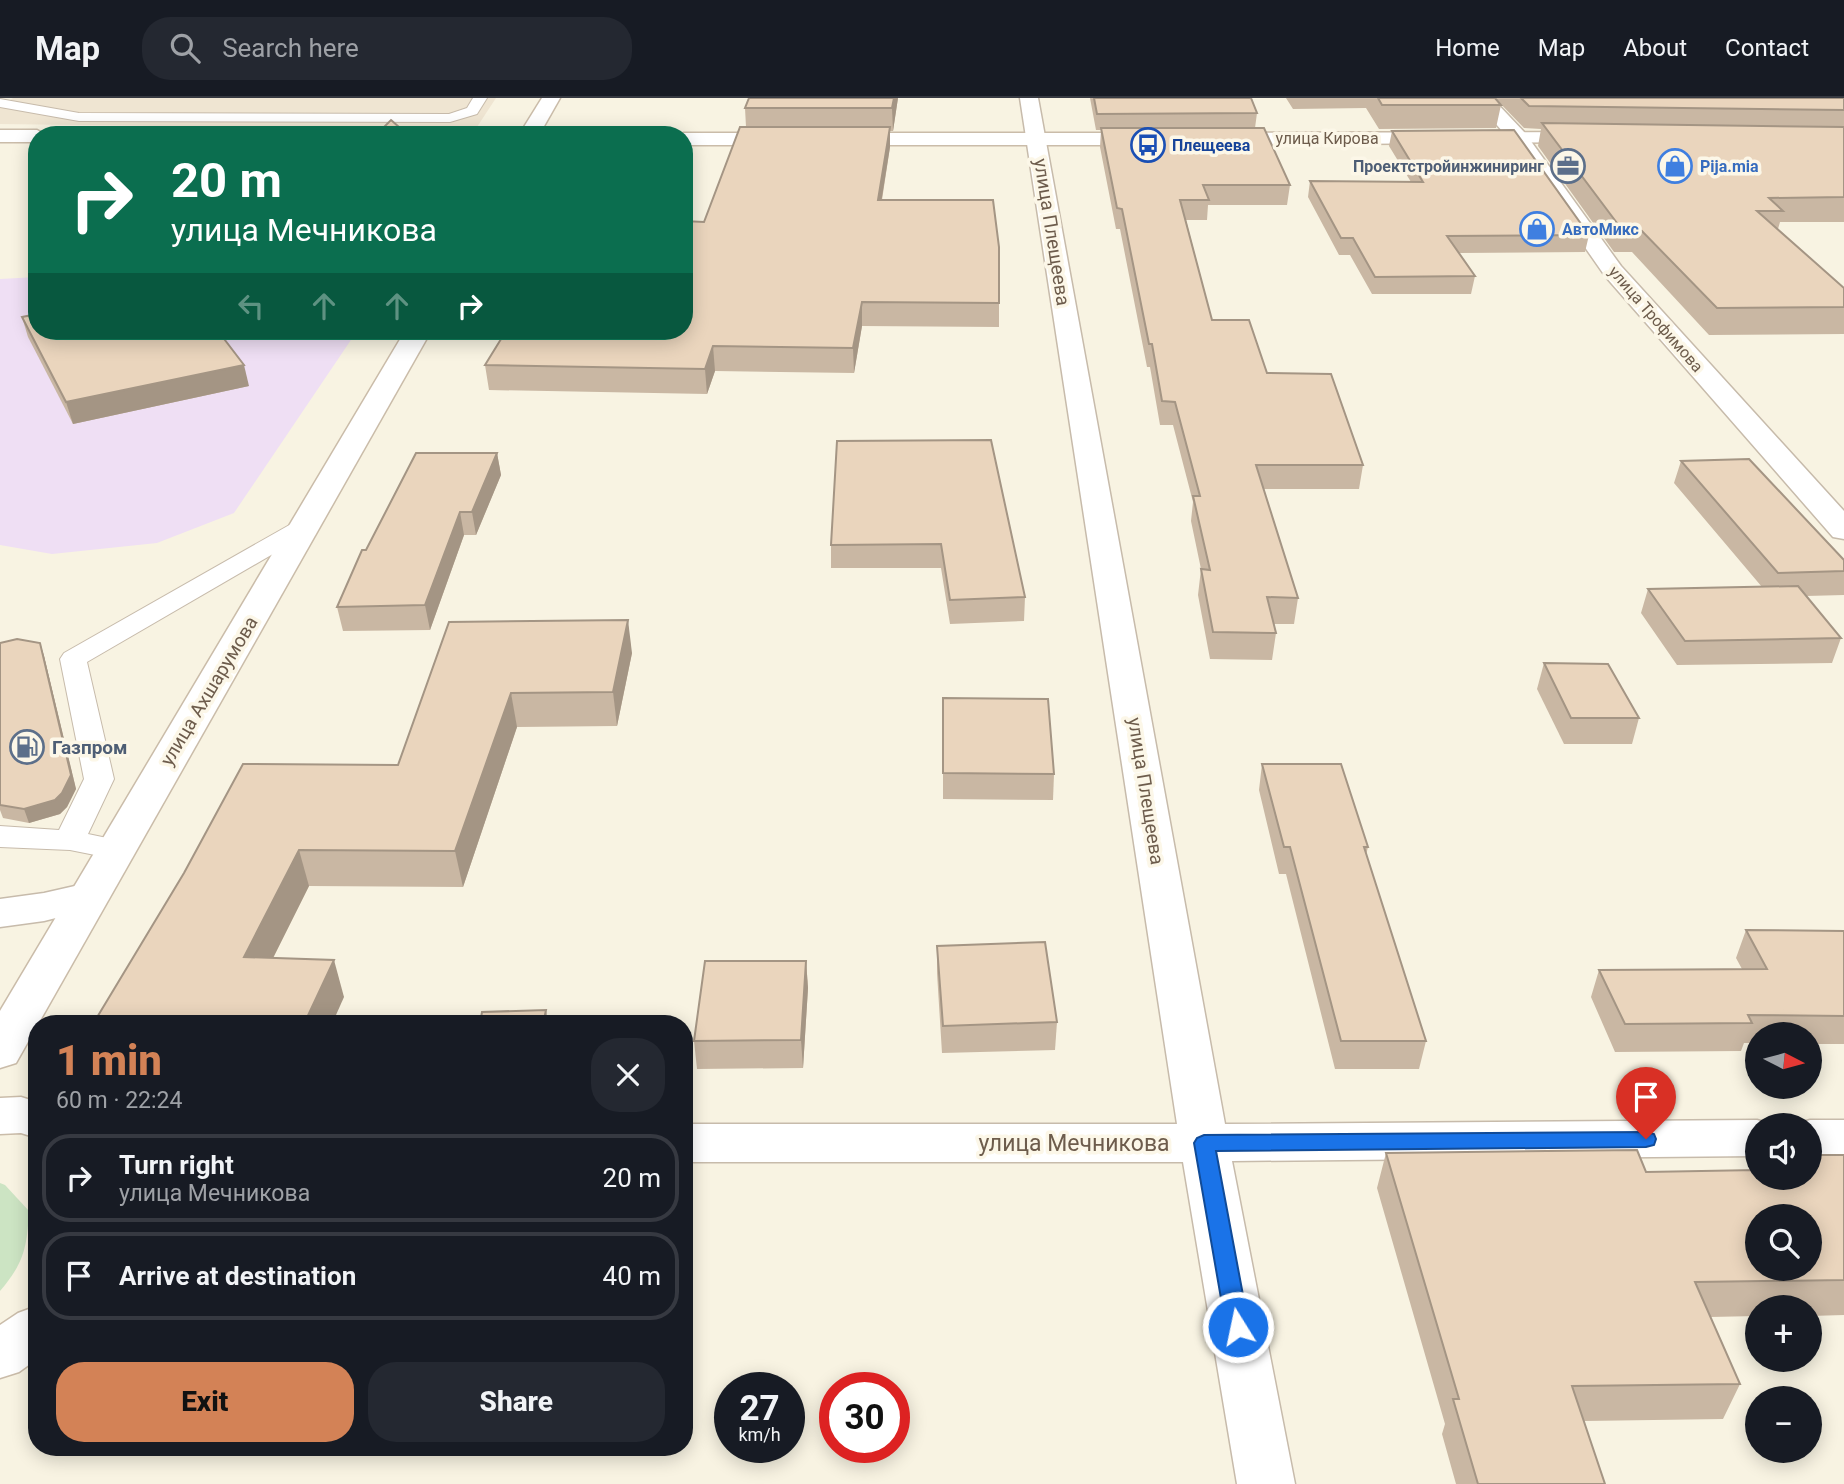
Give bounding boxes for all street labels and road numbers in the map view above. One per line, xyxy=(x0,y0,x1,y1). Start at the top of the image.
street label: улица Кирова xyxy=(1275,129,1379,148)
street label: улица Плещеева xyxy=(1029,157,1075,307)
street label: улица Трофимова xyxy=(1605,262,1707,376)
street label: улица Ахшарумова xyxy=(155,612,263,770)
street label: улица Плещеева xyxy=(1123,716,1169,866)
street label: улица Мечникова xyxy=(978,1130,1170,1157)

